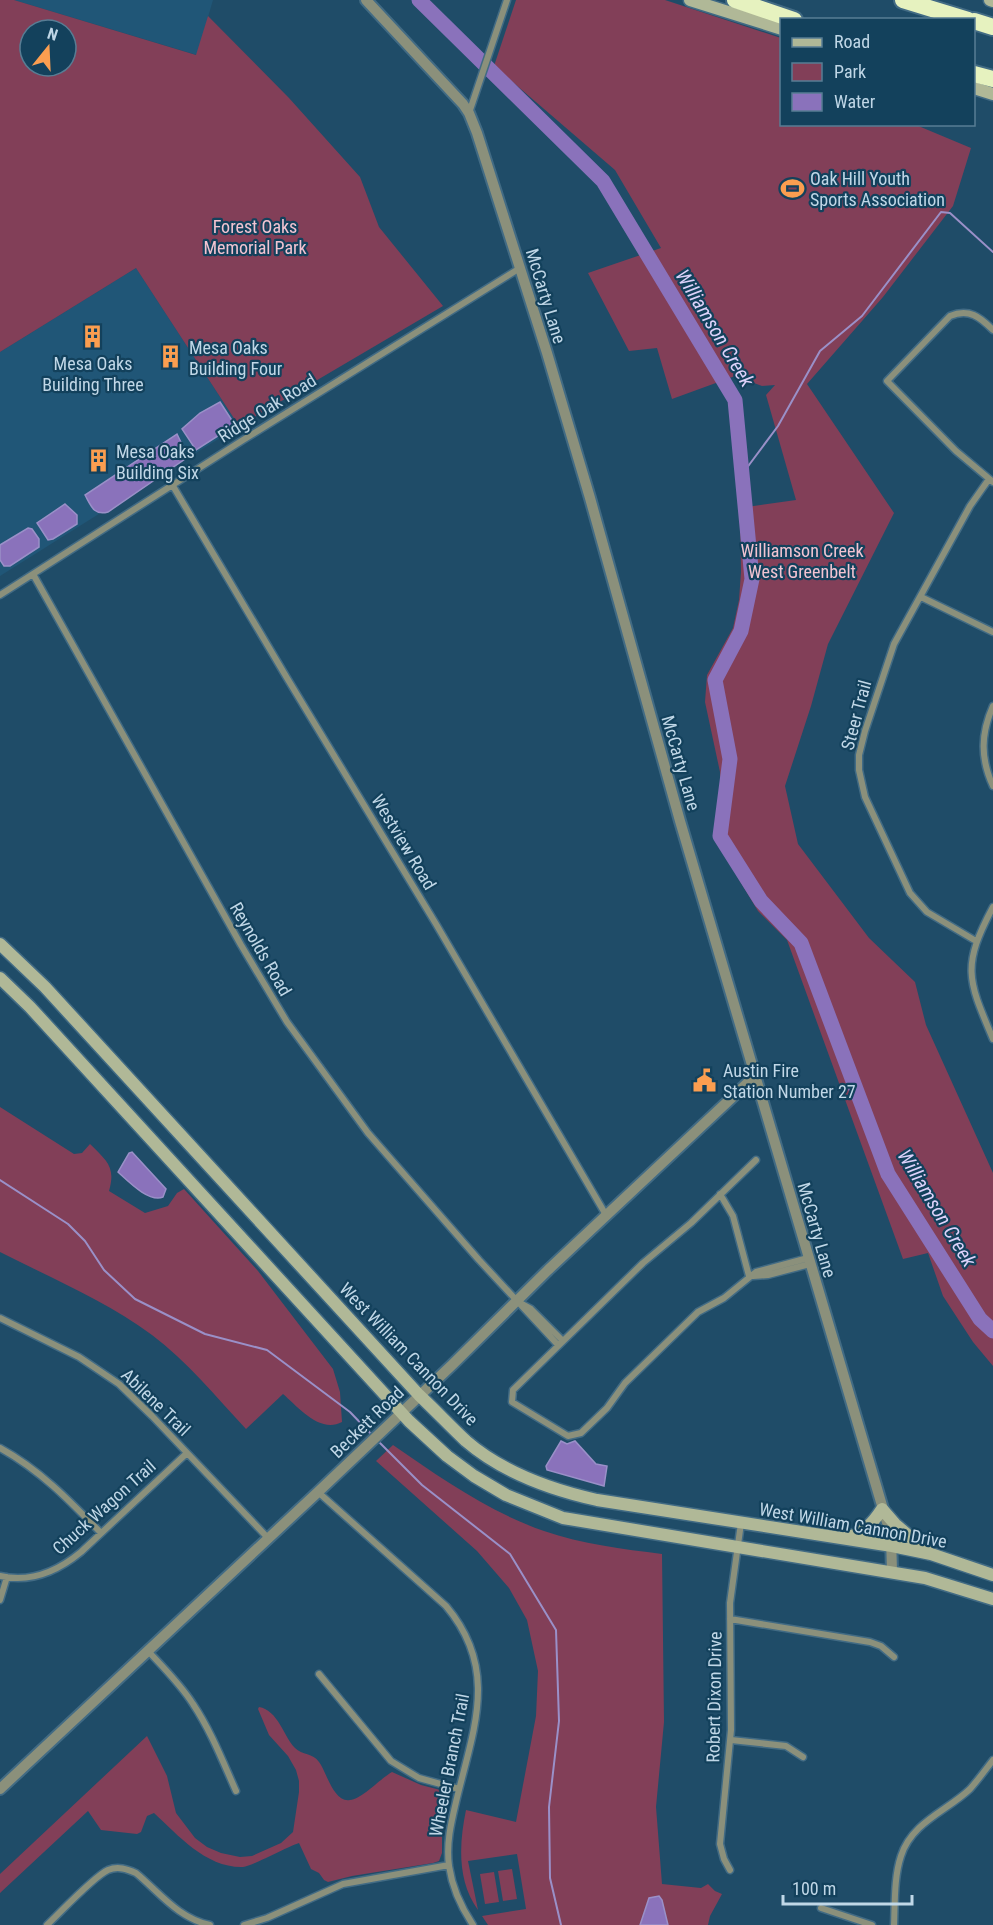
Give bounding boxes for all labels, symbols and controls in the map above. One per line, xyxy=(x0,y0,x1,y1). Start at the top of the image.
north arrow xyxy=(18,18,78,78)
legend xyxy=(780,18,975,126)
text: N xyxy=(45,24,60,45)
text: Road xyxy=(834,31,870,52)
text: Park xyxy=(834,61,866,82)
text: Water xyxy=(834,91,876,112)
place label: Oak Hill Youth Sports Association xyxy=(810,168,945,210)
sports icon: Oak Hill Youth Sports Association xyxy=(779,175,805,201)
park label: Forest Oaks Memorial Park xyxy=(203,216,307,258)
street label: McCarty Lane xyxy=(522,246,570,346)
water label: Williamson Creek xyxy=(671,265,760,392)
building icon: Mesa Oaks Building Three xyxy=(80,324,106,350)
place label: Mesa Oaks Building Four xyxy=(189,337,283,379)
building icon: Mesa Oaks Building Four xyxy=(158,344,184,370)
place label: Mesa Oaks Building Three xyxy=(42,353,144,395)
street label: Ridge Oak Road xyxy=(214,369,320,447)
place label: Mesa Oaks Building Six xyxy=(116,441,199,483)
building icon: Mesa Oaks Building Six xyxy=(85,448,111,474)
park label: Williamson Creek West Greenbelt xyxy=(740,540,864,582)
street label: Steer Trail xyxy=(837,678,875,752)
street label: McCarty Lane xyxy=(657,713,705,813)
street label: Westview Road xyxy=(367,790,441,894)
street label: Reynolds Road xyxy=(226,898,296,1000)
place label: Austin Fire Station Number 27 xyxy=(723,1060,856,1102)
public building icon: Austin Fire Station Number 27 xyxy=(692,1067,718,1093)
water label: Williamson Creek xyxy=(893,1145,982,1272)
street label: McCarty Lane xyxy=(793,1180,841,1280)
street label: West William Cannon Drive xyxy=(335,1278,483,1430)
street label: Abilene Trail xyxy=(117,1364,195,1440)
street label: Beckett Road xyxy=(326,1382,408,1462)
street label: Chuck Wagon Trail xyxy=(48,1455,160,1559)
street label: West William Cannon Drive xyxy=(758,1498,948,1552)
street label: Robert Dixon Drive xyxy=(702,1631,726,1763)
street label: Wheeler Branch Trail xyxy=(425,1692,473,1838)
scale bar xyxy=(783,1868,912,1906)
text: 100 m xyxy=(792,1878,836,1899)

